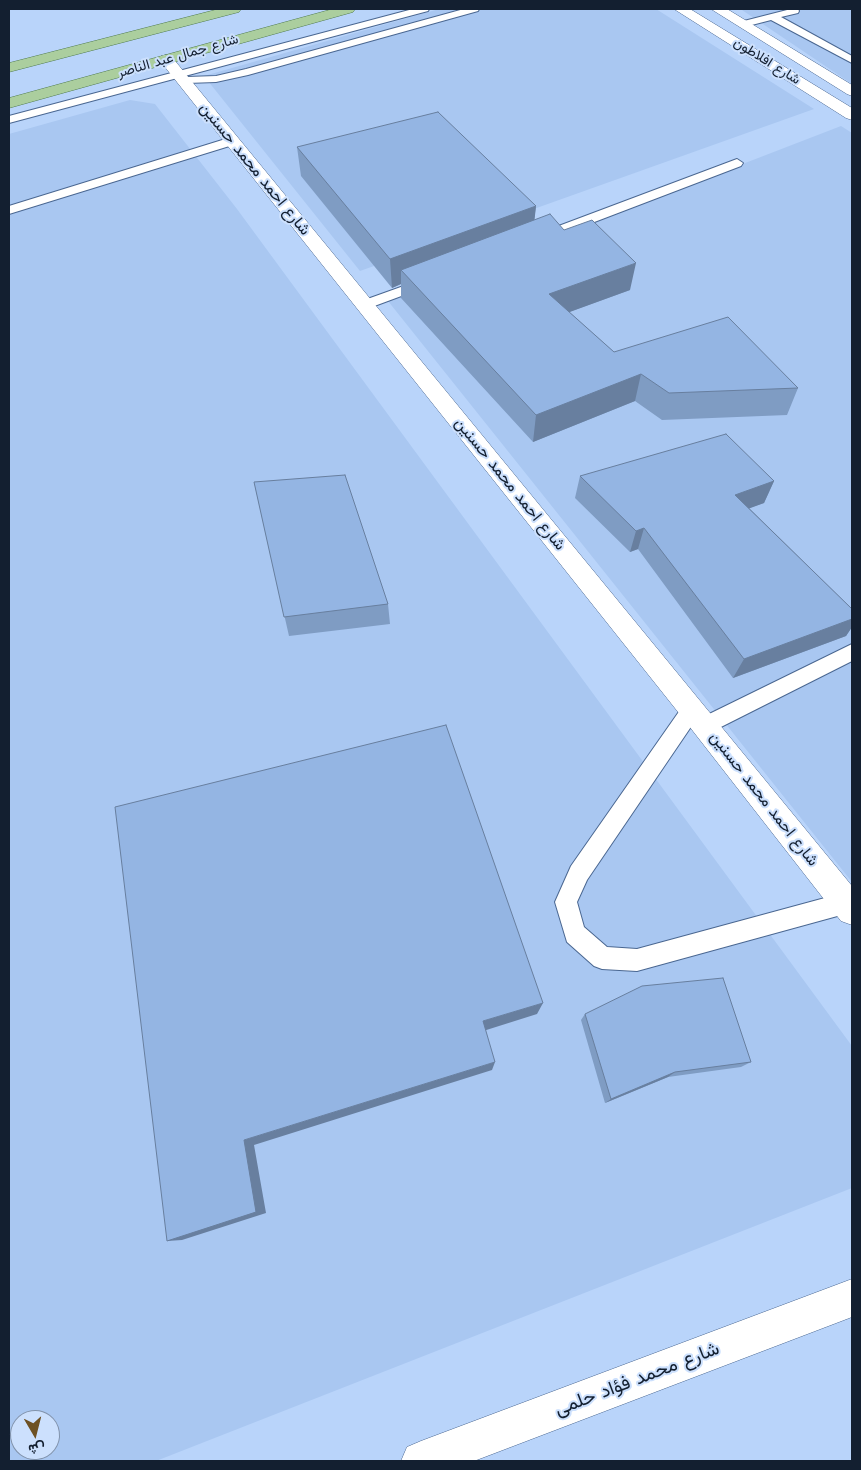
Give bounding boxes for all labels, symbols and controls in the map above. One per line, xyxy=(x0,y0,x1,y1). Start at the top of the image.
street label: شارع جمال عبد الناصر xyxy=(116,31,240,81)
street label: شارع افلاطون xyxy=(730,34,804,88)
street label: شارع احمد محمد حسنين xyxy=(196,99,314,239)
street label: شارع احمد محمد حسنين xyxy=(451,414,569,554)
street label: شارع احمد محمد حسنين xyxy=(706,728,822,870)
street label: شارع محمد فؤاد حلمى xyxy=(551,1337,723,1421)
north arrow xyxy=(10,1410,60,1460)
text: ش xyxy=(28,1440,46,1458)

